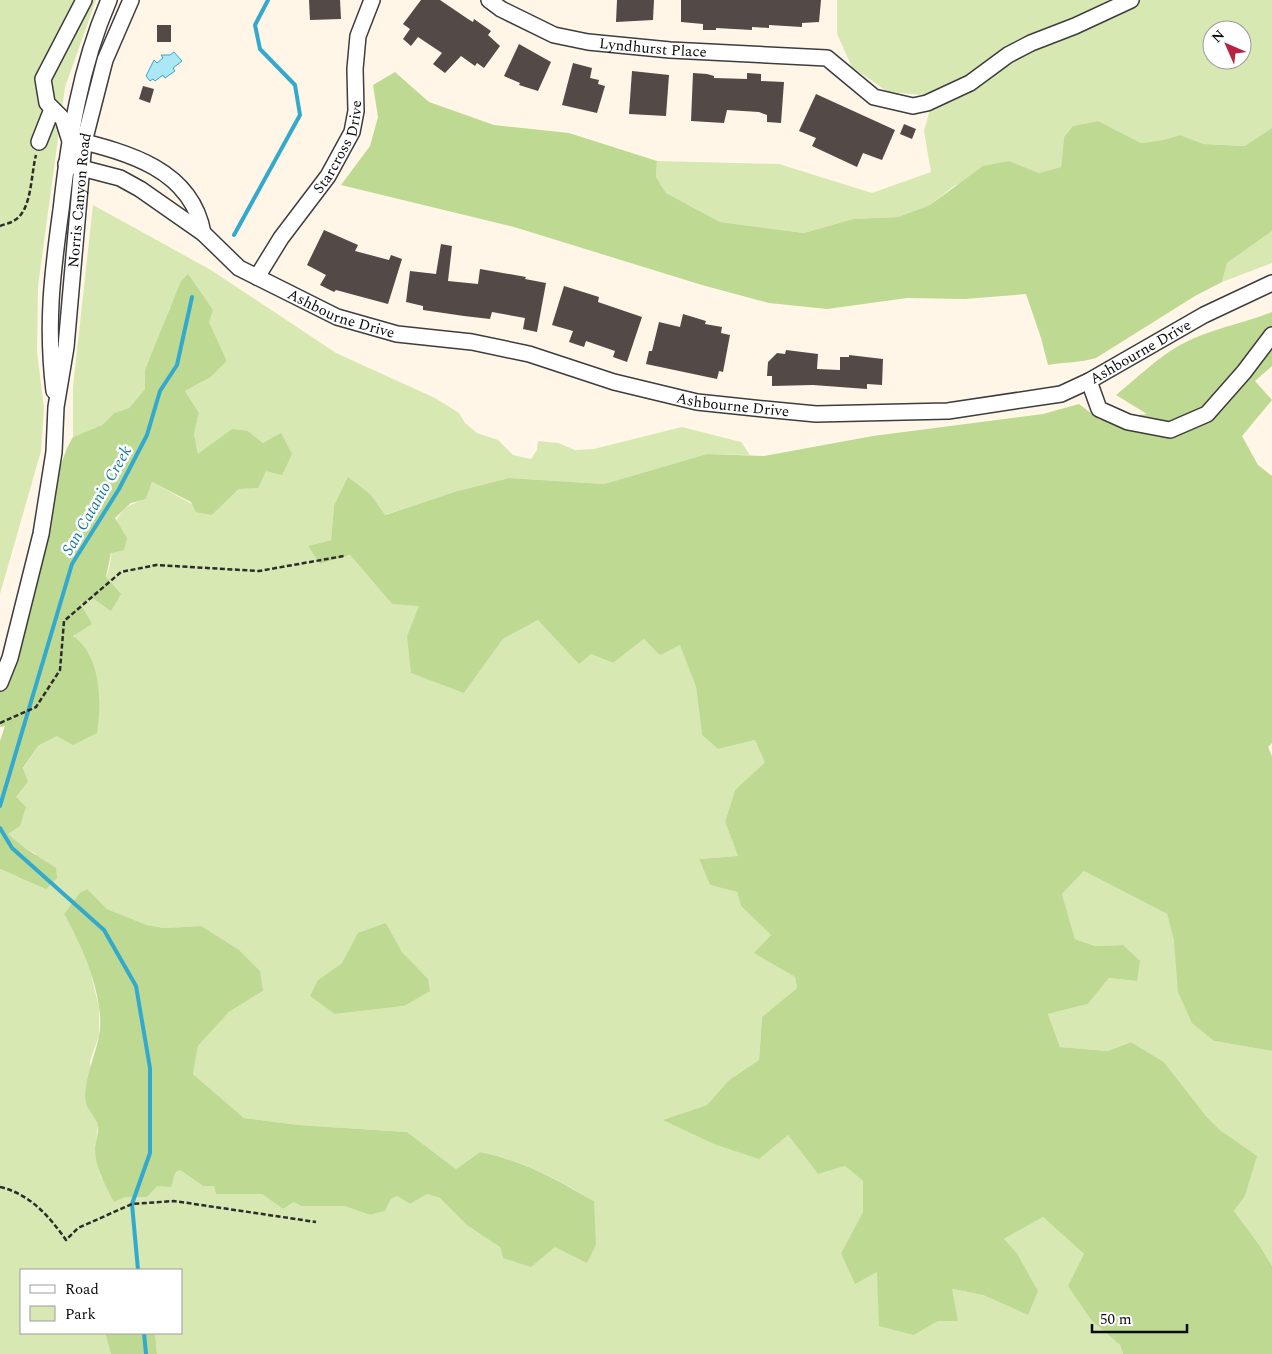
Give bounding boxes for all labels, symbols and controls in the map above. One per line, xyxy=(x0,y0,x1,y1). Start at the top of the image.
north arrow xyxy=(1202,20,1252,70)
text: N xyxy=(1207,25,1230,48)
street label: Lyndhurst Place xyxy=(598,32,707,64)
street label: Starcross Drive xyxy=(308,100,369,199)
street label: Norris Canyon Road xyxy=(62,130,98,269)
street label: Ashbourne Drive xyxy=(283,283,397,345)
street label: Ashbourne Drive xyxy=(1085,314,1196,390)
street label: Ashbourne Drive xyxy=(674,386,790,423)
water label: San Catanio Creek xyxy=(56,441,138,560)
legend xyxy=(20,1269,182,1334)
text: Road xyxy=(65,1278,99,1301)
scale bar xyxy=(1092,1302,1187,1334)
text: Park xyxy=(65,1303,96,1326)
text: 50 m xyxy=(1100,1308,1132,1331)

